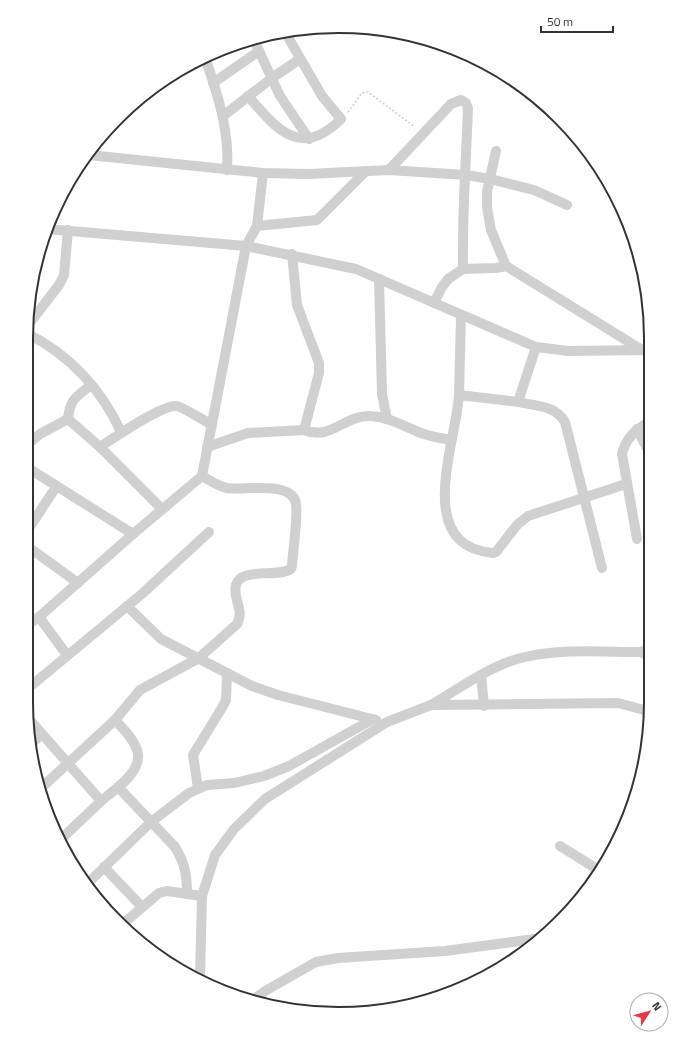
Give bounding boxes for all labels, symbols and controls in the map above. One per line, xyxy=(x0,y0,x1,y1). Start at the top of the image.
scale bar xyxy=(541,8,613,34)
text: 50 m xyxy=(547,12,573,31)
north arrow xyxy=(629,992,669,1032)
text: N xyxy=(648,998,666,1014)

